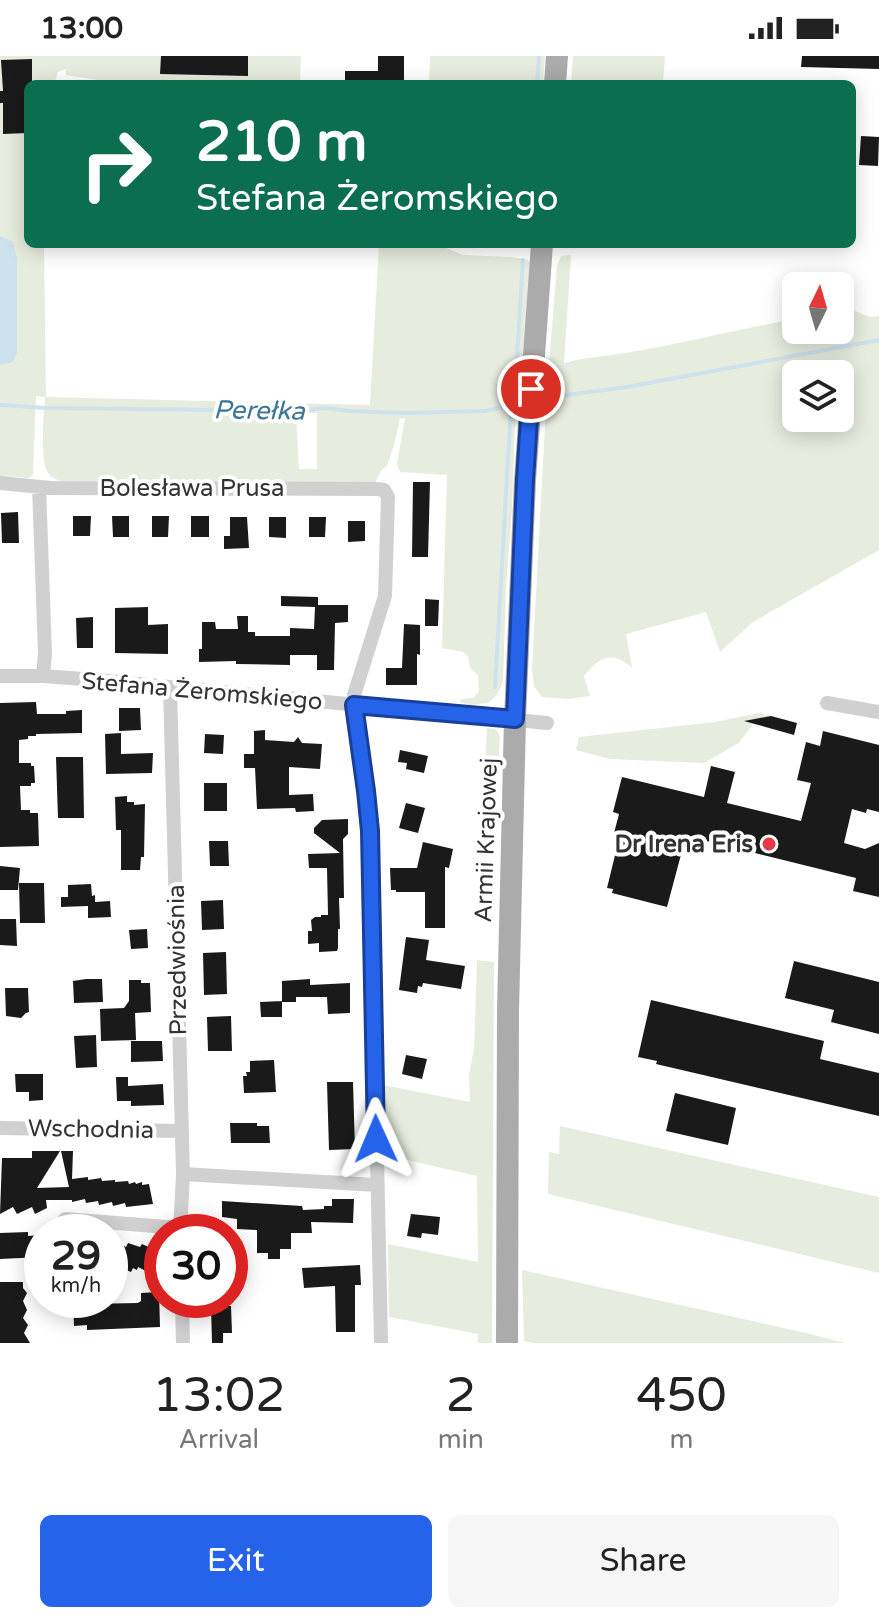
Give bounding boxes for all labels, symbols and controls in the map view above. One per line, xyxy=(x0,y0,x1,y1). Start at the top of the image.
text: 13:00 xyxy=(40,10,123,47)
text: 210 m xyxy=(196,109,367,176)
icon: right xyxy=(64,112,168,216)
text: Stefana Żeromskiego xyxy=(196,177,559,220)
north arrow xyxy=(782,272,854,344)
map controls xyxy=(782,272,854,432)
pin xyxy=(497,355,565,423)
button: layers xyxy=(782,360,854,432)
icon: arrive xyxy=(509,367,553,411)
water label: Perełka xyxy=(213,394,306,427)
street label: Bolesława Prusa xyxy=(99,474,285,503)
street label: Stefana Żeromskiego xyxy=(80,667,324,716)
street label: Armii Krajowej xyxy=(469,757,504,923)
place label: Dr Irena Eris xyxy=(615,830,753,859)
marker: Dr Irena Eris xyxy=(760,835,778,853)
street label: Przedwiośnia xyxy=(162,884,193,1036)
position arrow xyxy=(334,1097,418,1181)
street label: Wschodnia xyxy=(28,1114,154,1145)
speed limit sign: 30 xyxy=(144,1214,248,1318)
text: 29 xyxy=(51,1232,101,1280)
text: km/h xyxy=(51,1274,101,1298)
text: 13:02 xyxy=(152,1367,285,1425)
text: 2 xyxy=(446,1367,476,1425)
text: 450 xyxy=(636,1367,727,1425)
text: Arrival xyxy=(179,1424,259,1455)
text: min xyxy=(438,1424,484,1455)
text: m xyxy=(670,1424,693,1455)
button: Exit xyxy=(40,1515,432,1607)
button: Share xyxy=(448,1515,839,1607)

